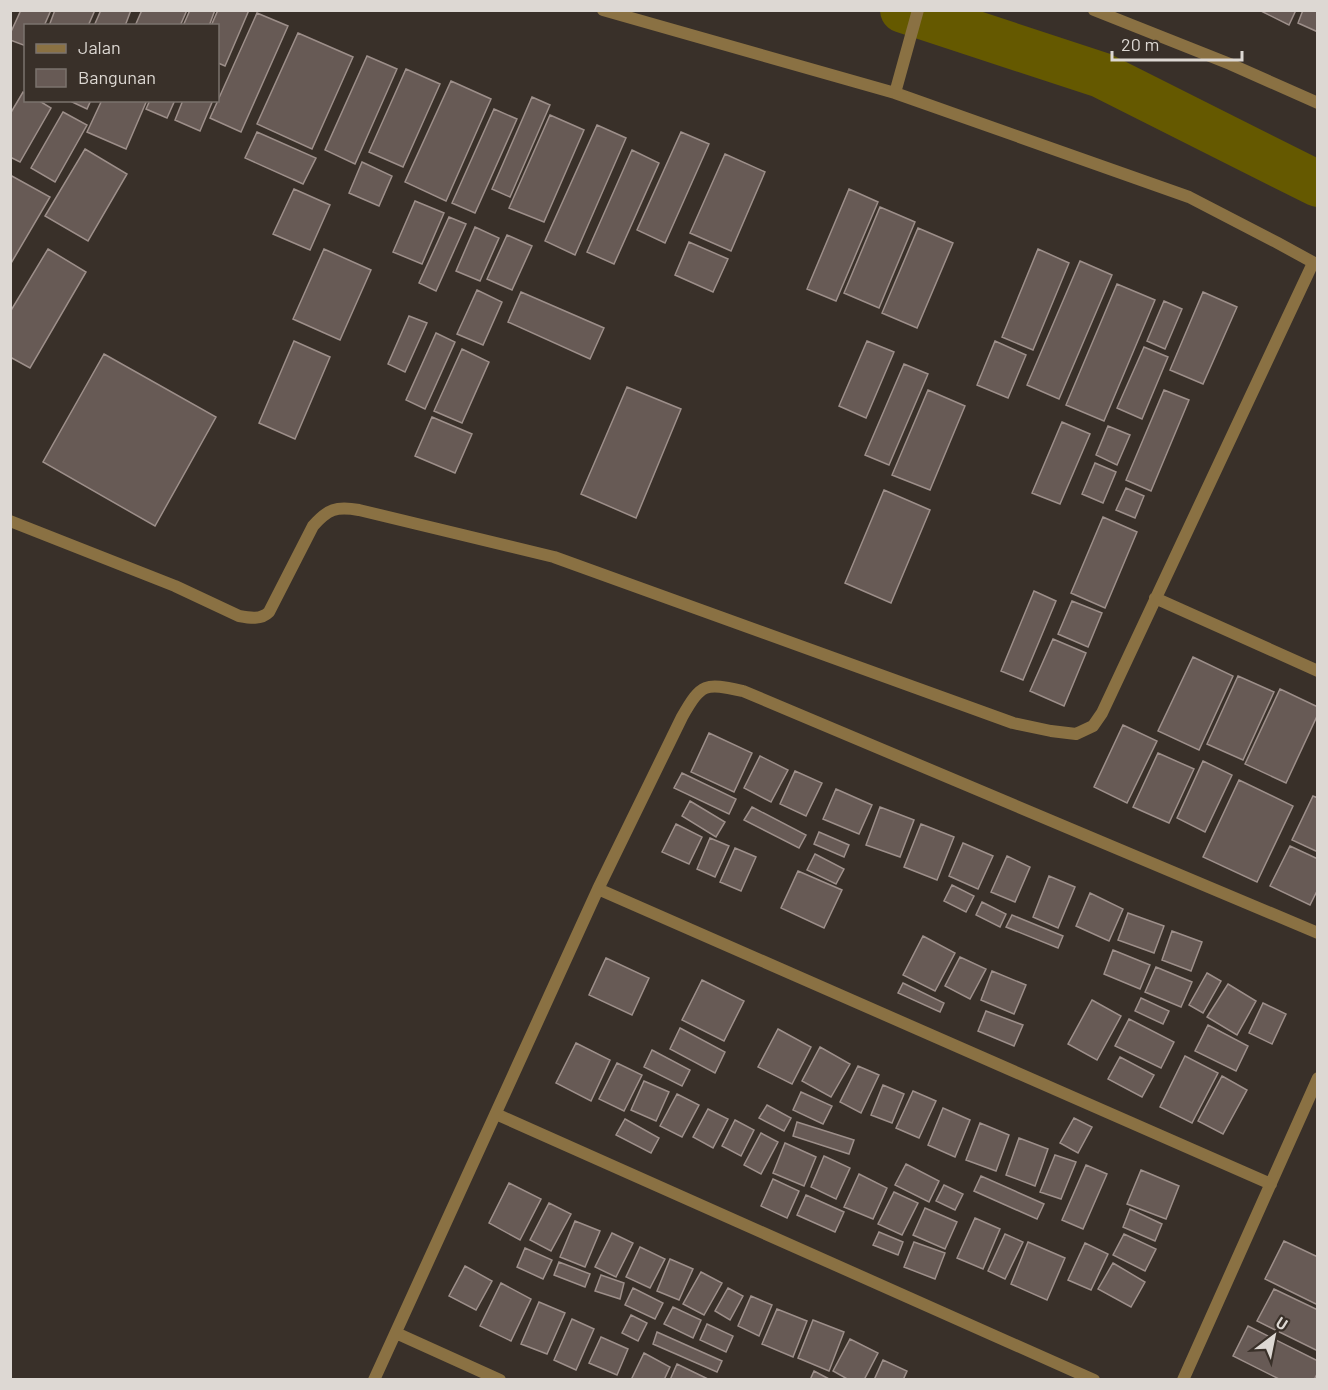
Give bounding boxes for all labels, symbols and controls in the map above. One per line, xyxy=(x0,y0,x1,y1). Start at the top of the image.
legend xyxy=(24,24,219,102)
scale bar xyxy=(1112,24,1242,62)
text: 20 m xyxy=(1121,33,1159,55)
text: Jalan xyxy=(78,36,121,58)
text: Bangunan xyxy=(78,66,156,88)
north arrow xyxy=(1244,1306,1304,1366)
text: U xyxy=(1273,1312,1292,1334)

